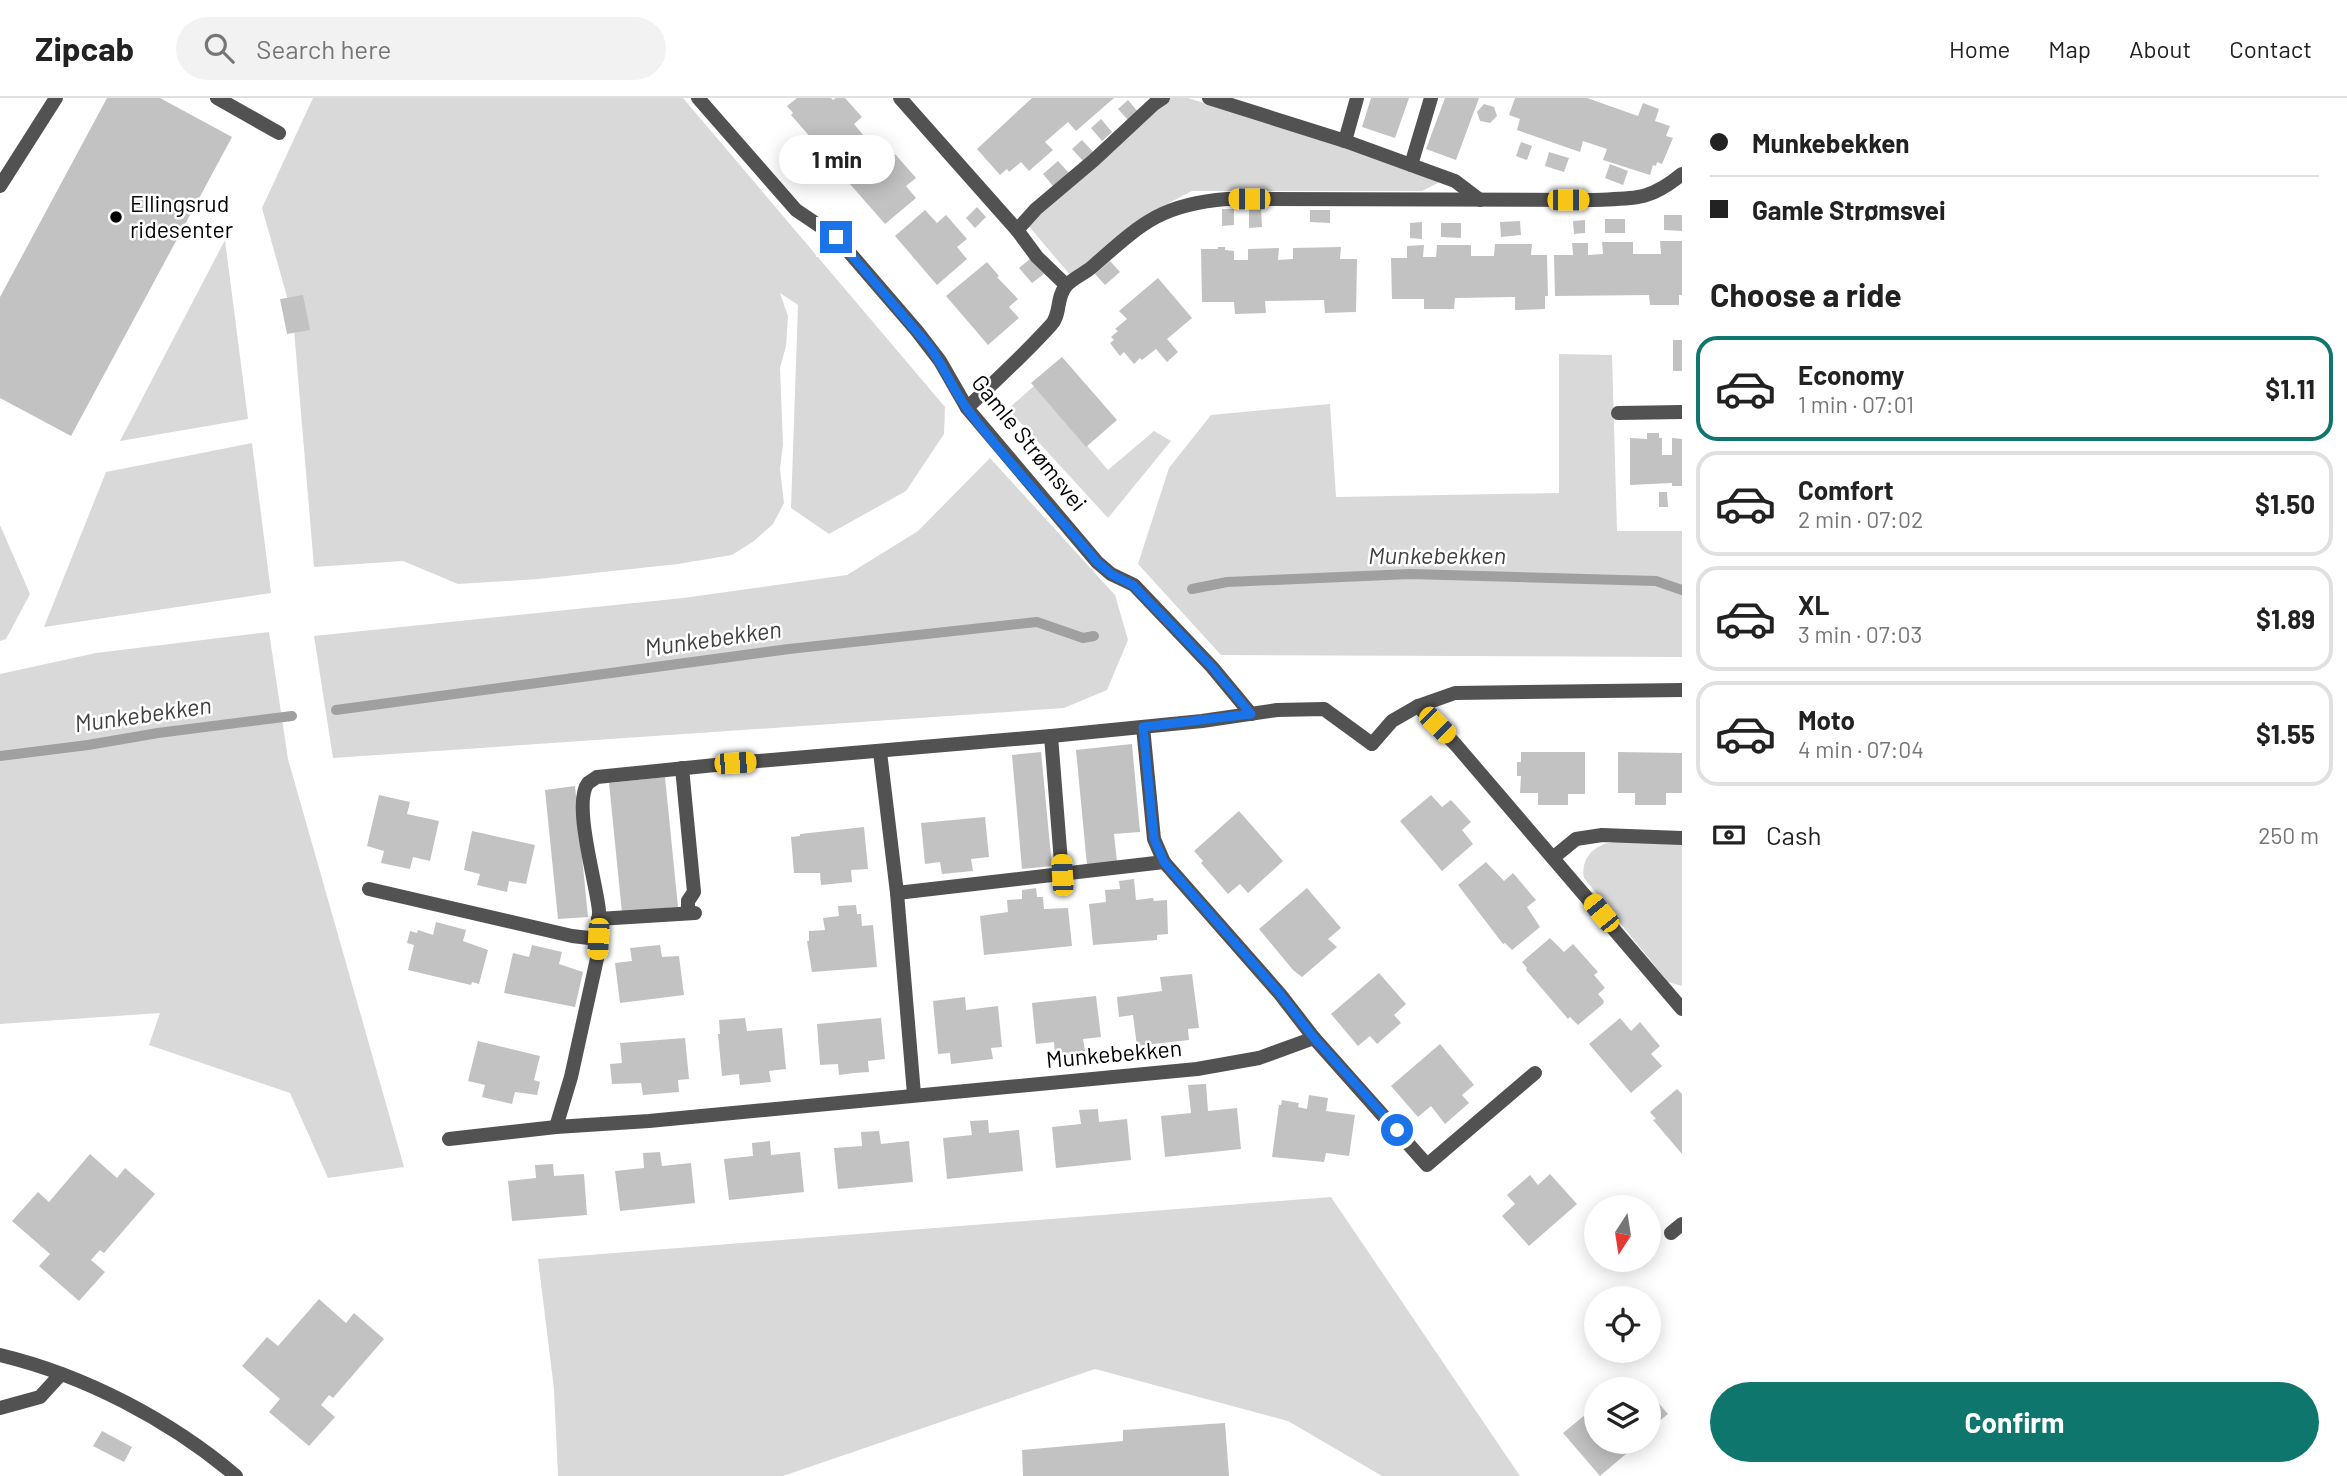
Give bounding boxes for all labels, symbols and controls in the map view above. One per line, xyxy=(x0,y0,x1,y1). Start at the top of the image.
search box xyxy=(176,17,666,80)
text: Zipcab xyxy=(35,28,134,68)
icon: search xyxy=(200,29,238,67)
text: Search here xyxy=(256,33,391,64)
text: Home xyxy=(1949,34,2010,63)
text: Map xyxy=(2048,34,2091,63)
text: About xyxy=(2129,34,2191,63)
text: Contact xyxy=(2229,34,2312,63)
text: Munkebekken xyxy=(1752,127,1910,158)
callout: 1 min xyxy=(778,136,894,184)
text: 1 min xyxy=(812,145,862,173)
place label: Ellingsrud ridesenter xyxy=(130,189,234,243)
car xyxy=(1229,189,1271,210)
car xyxy=(1548,190,1590,211)
text: Gamle Strømsvei xyxy=(1752,194,1946,225)
marker: Ellingsrud ridesenter xyxy=(108,209,124,225)
route end xyxy=(820,221,852,253)
text: Choose a ride xyxy=(1710,275,1902,313)
icon: car xyxy=(1714,357,1777,420)
text: Economy xyxy=(1798,359,1904,390)
street label: Gamle Strømsvei xyxy=(966,369,1093,516)
text: $1.11 xyxy=(2265,373,2315,404)
text: 1 min · 07:01 xyxy=(1798,390,1914,418)
icon: car xyxy=(1714,472,1777,535)
text: Comfort xyxy=(1798,474,1894,505)
text: $1.50 xyxy=(2255,488,2315,519)
text: 2 min · 07:02 xyxy=(1798,505,1923,533)
water label: Munkebekken xyxy=(1368,540,1506,569)
icon: car xyxy=(1714,587,1777,650)
text: XL xyxy=(1798,589,1829,620)
text: $1.89 xyxy=(2256,603,2315,634)
water label: Munkebekken xyxy=(642,614,783,661)
text: 3 min · 07:03 xyxy=(1798,620,1922,648)
water label: Munkebekken xyxy=(72,690,213,737)
icon: car xyxy=(1714,702,1777,765)
car xyxy=(1415,703,1460,747)
text: Moto xyxy=(1798,704,1855,735)
text: $1.55 xyxy=(2256,718,2315,749)
text: 4 min · 07:04 xyxy=(1798,735,1924,763)
car xyxy=(714,751,757,775)
icon: cash xyxy=(1710,816,1748,854)
text: Cash xyxy=(1766,819,1821,850)
text: 250 m xyxy=(2258,821,2319,849)
car xyxy=(1051,853,1074,897)
car xyxy=(1580,890,1623,936)
car xyxy=(587,917,610,961)
street label: Munkebekken xyxy=(1045,1033,1183,1073)
route start xyxy=(1381,1114,1413,1146)
north arrow xyxy=(1584,1195,1661,1272)
map controls xyxy=(1584,1195,1661,1454)
button: locate xyxy=(1584,1286,1661,1363)
button: layers xyxy=(1584,1377,1661,1454)
button: Confirm xyxy=(1710,1382,2319,1462)

